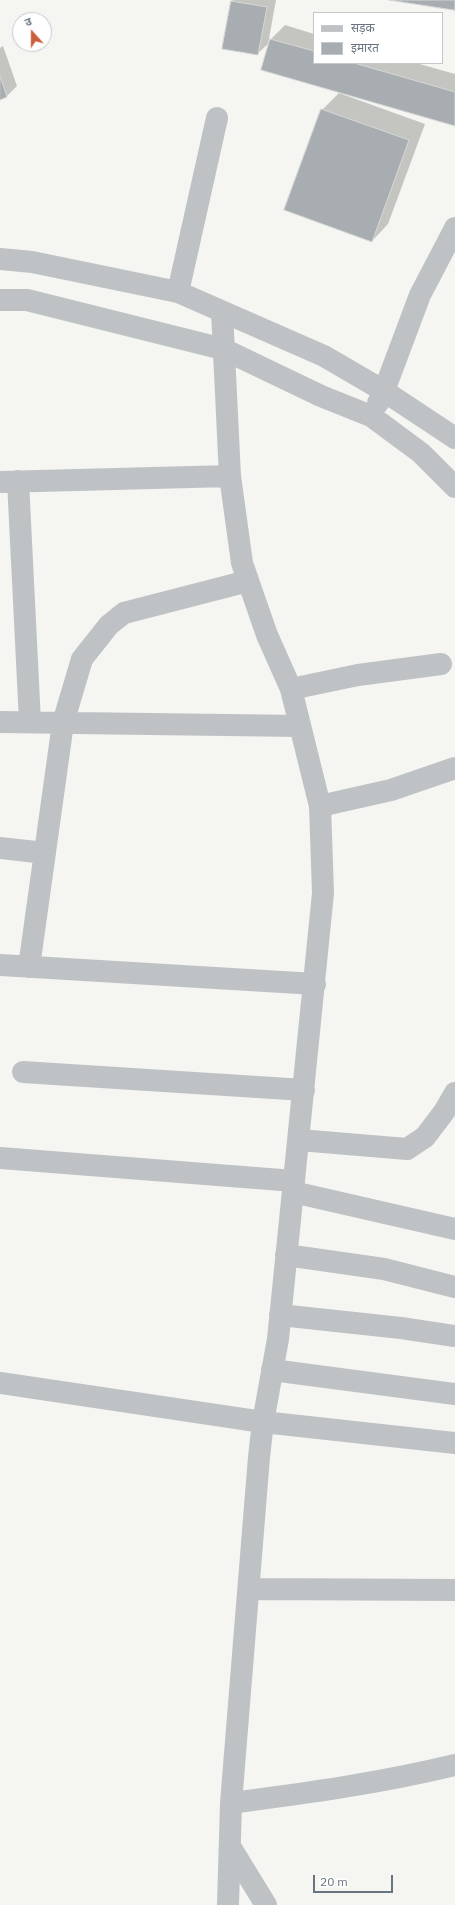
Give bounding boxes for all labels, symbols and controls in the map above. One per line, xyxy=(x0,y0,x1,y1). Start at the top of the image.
north arrow xyxy=(12,12,52,52)
legend xyxy=(313,12,443,64)
text: उ xyxy=(23,14,34,29)
text: सड़क xyxy=(351,20,375,35)
text: इमारत xyxy=(351,40,379,55)
scale bar xyxy=(315,1867,395,1893)
text: 20 m xyxy=(320,1874,348,1889)

